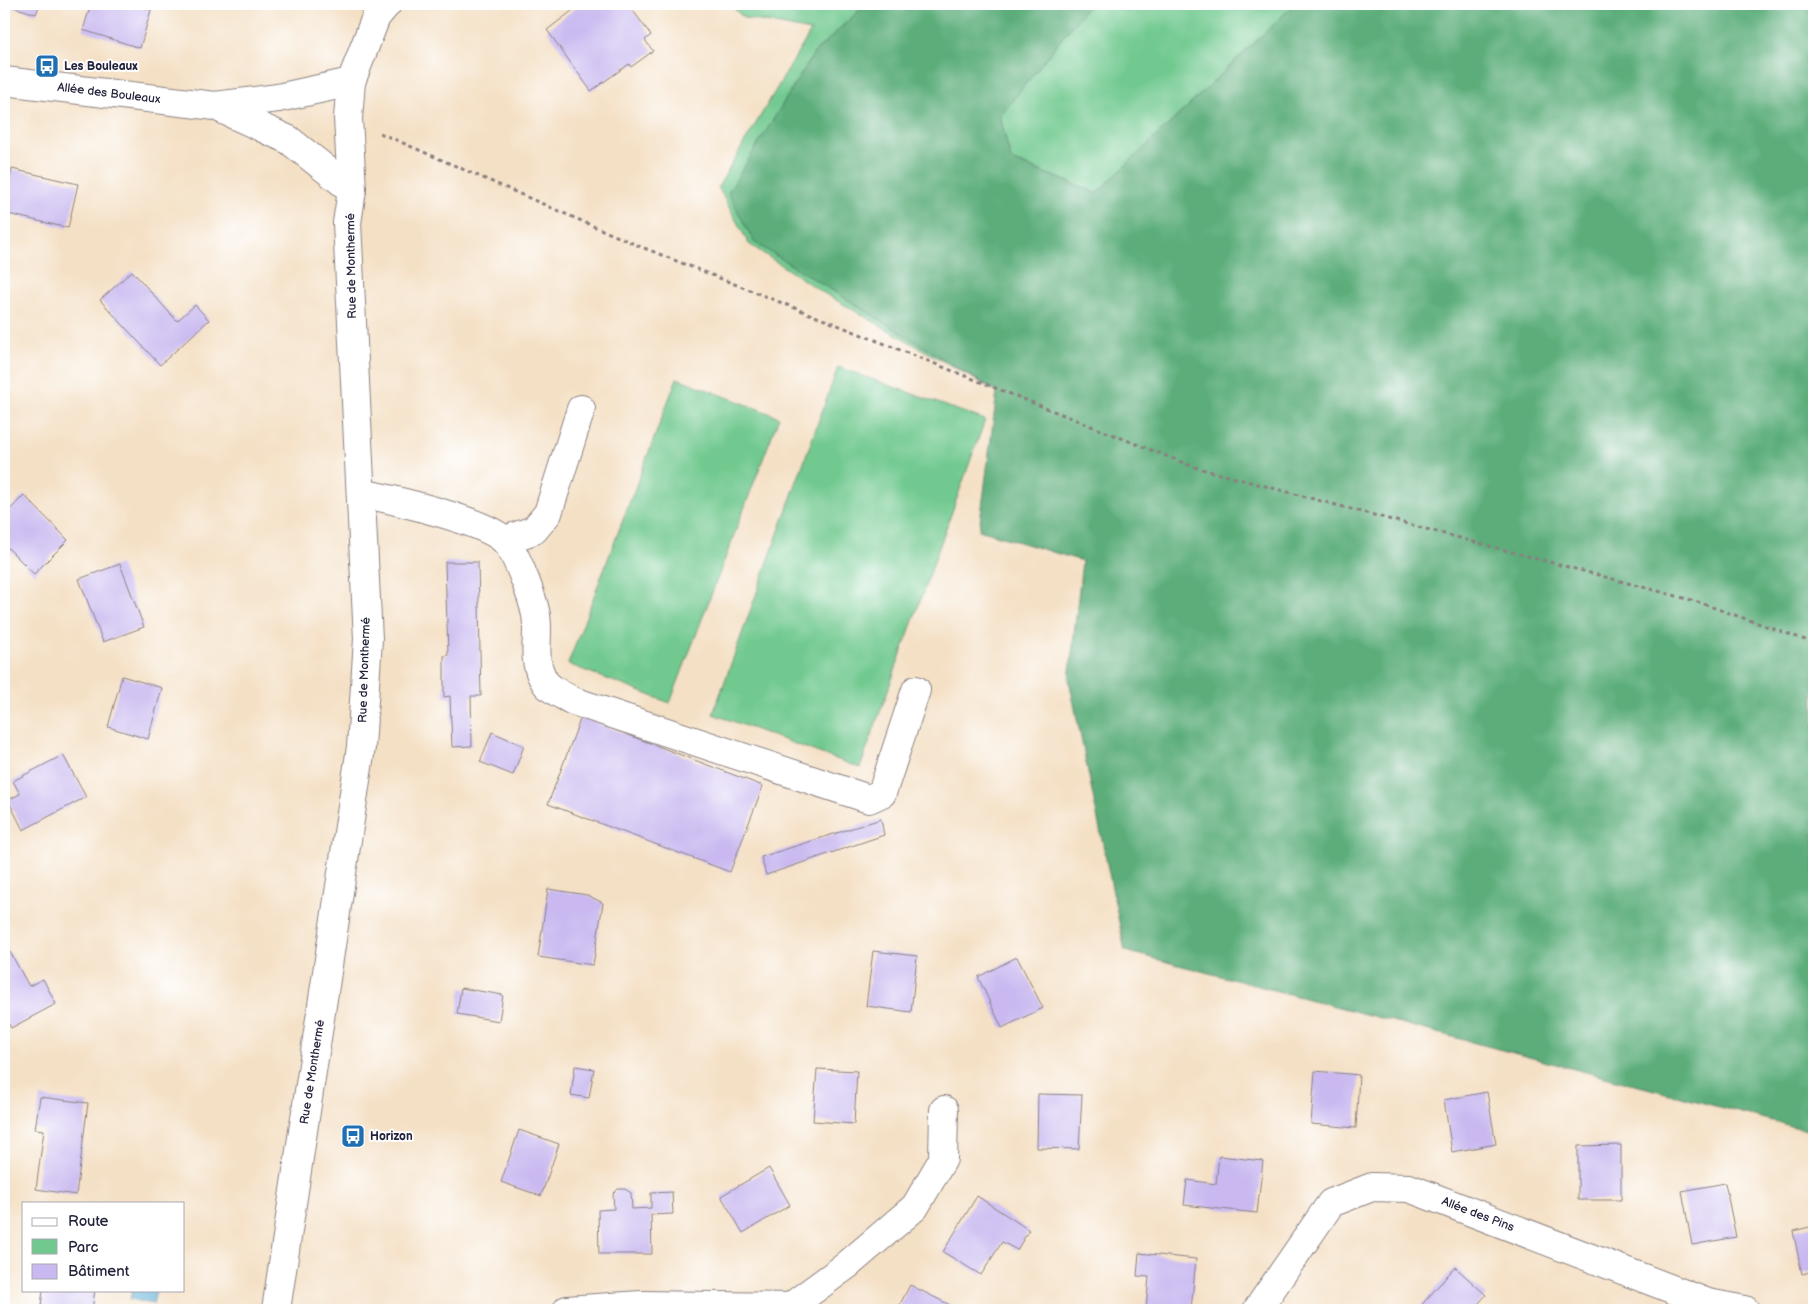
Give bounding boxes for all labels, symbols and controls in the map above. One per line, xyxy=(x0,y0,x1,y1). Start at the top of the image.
bus stop icon: Les Bouleaux xyxy=(34,53,60,79)
place label: Les Bouleaux xyxy=(64,59,138,74)
street label: Allée des Bouleaux xyxy=(57,80,162,107)
street label: Rue de Monthermé xyxy=(343,213,360,319)
street label: Rue de Monthermé xyxy=(355,617,374,723)
street label: Rue de Monthermé xyxy=(297,1019,328,1125)
bus stop icon: Horizon xyxy=(340,1123,366,1149)
place label: Horizon xyxy=(370,1129,413,1144)
street label: Allée des Pins xyxy=(1439,1194,1516,1235)
legend xyxy=(22,1202,185,1292)
text: Route xyxy=(68,1212,109,1231)
text: Parc xyxy=(68,1238,98,1257)
text: Bâtiment xyxy=(68,1262,130,1281)

